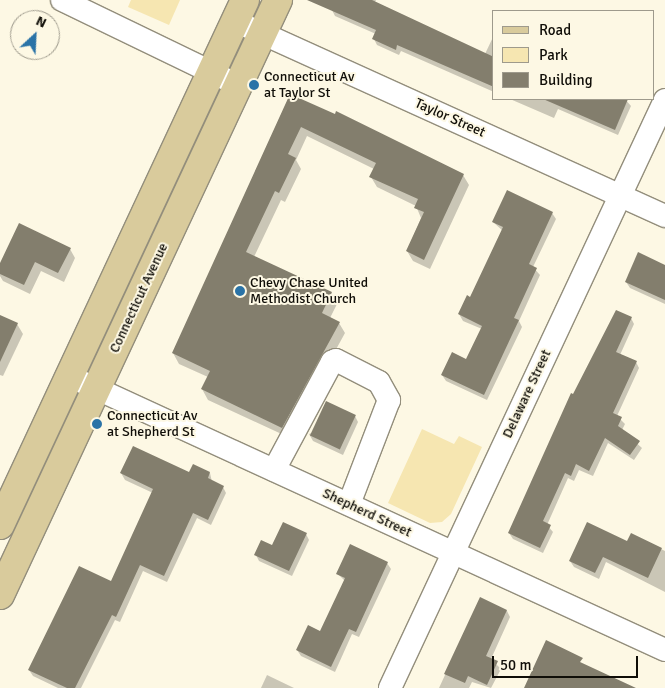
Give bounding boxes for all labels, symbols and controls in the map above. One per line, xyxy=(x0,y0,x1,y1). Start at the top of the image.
north arrow xyxy=(10,10,60,60)
legend xyxy=(492,10,655,100)
text: N xyxy=(33,12,49,32)
text: Road xyxy=(539,21,571,39)
text: Park xyxy=(539,46,568,64)
place label: Connecticut Av at Taylor St xyxy=(264,69,354,102)
text: Building xyxy=(539,71,593,89)
marker: Connecticut Av at Taylor St xyxy=(248,79,260,91)
street label: Taylor Street xyxy=(412,95,488,141)
street label: Connecticut Avenue xyxy=(106,240,172,356)
place label: Chevy Chase United Methodist Church xyxy=(250,275,368,308)
marker: Chevy Chase United Methodist Church xyxy=(234,285,246,297)
street label: Delaware Street xyxy=(499,347,555,441)
place label: Connecticut Av at Shepherd St xyxy=(107,408,197,441)
marker: Connecticut Av at Shepherd St xyxy=(91,418,103,430)
street label: Shepherd Street xyxy=(320,485,414,541)
scale bar xyxy=(495,646,641,678)
text: 50 m xyxy=(500,656,531,674)

